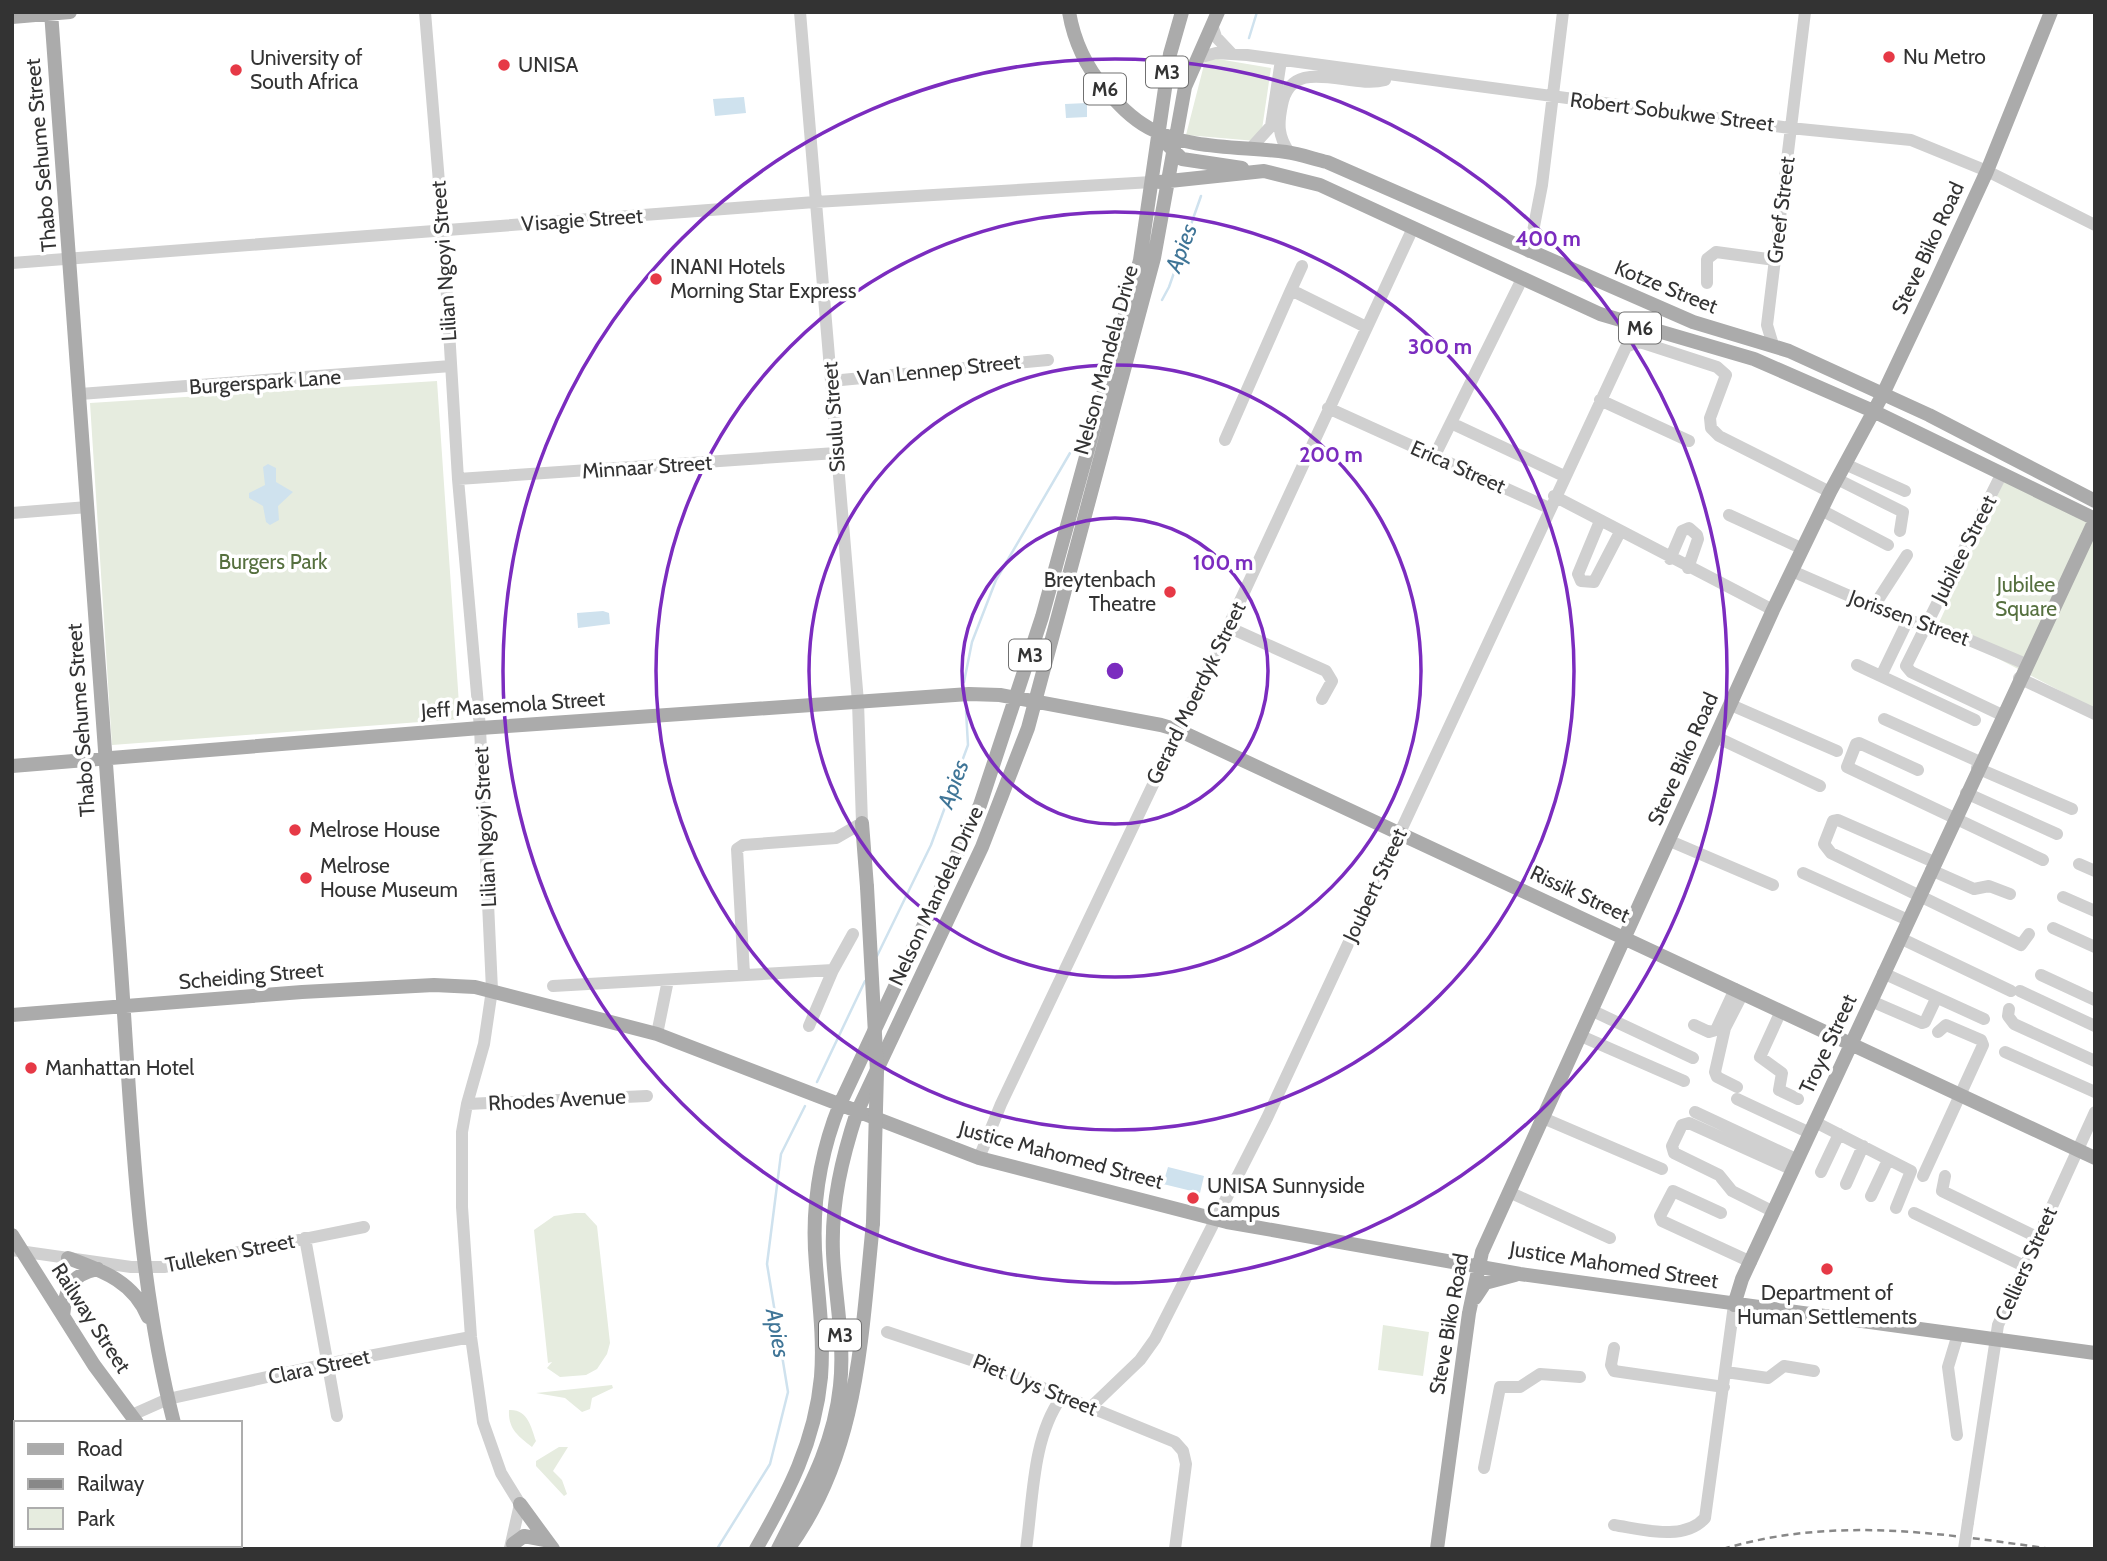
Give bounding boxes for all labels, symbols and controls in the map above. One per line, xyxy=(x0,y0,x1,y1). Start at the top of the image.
place label: Nu Metro xyxy=(1903,44,1986,69)
place label: University of South Africa xyxy=(250,45,363,94)
marker: Nu Metro xyxy=(1881,49,1897,65)
place label: UNISA xyxy=(518,52,579,77)
street label: Thabo Sehume Street xyxy=(20,57,61,253)
marker: UNISA xyxy=(496,57,512,73)
road number: M3 xyxy=(1146,57,1188,88)
marker: University of South Africa xyxy=(228,62,244,78)
road number: M6 xyxy=(1084,74,1126,104)
street label: Robert Sobukwe Street xyxy=(1569,87,1775,136)
street label: Greef Street xyxy=(1762,155,1799,265)
street label: Steve Biko Road xyxy=(1886,178,1969,318)
street label: Lilian Ngoyi Street xyxy=(425,180,462,342)
street label: Visagie Street xyxy=(520,203,644,236)
water label: Apies xyxy=(1159,220,1203,277)
text: 400 m xyxy=(1515,226,1581,251)
place label: INANI Hotels Morning Star Express xyxy=(670,254,857,303)
street label: Kotze Street xyxy=(1611,255,1721,318)
street label: Nelson Mandela Drive xyxy=(1068,262,1143,457)
marker: INANI Hotels Morning Star Express xyxy=(648,271,664,287)
road number: M6 xyxy=(1619,312,1661,344)
text: 300 m xyxy=(1408,334,1472,359)
street label: Van Lennep Street xyxy=(856,348,1022,391)
street label: Sisulu Street xyxy=(817,361,850,473)
street label: Burgerspark Lane xyxy=(188,364,342,399)
street label: Erica Street xyxy=(1407,435,1509,498)
text: 200 m xyxy=(1299,442,1363,467)
street label: Minnaar Street xyxy=(581,449,713,484)
street label: Jubilee Street xyxy=(1925,491,2001,608)
park label: Burgers Park xyxy=(218,549,328,574)
text: 100 m xyxy=(1193,550,1253,575)
place label: Breytenbach Theatre xyxy=(1044,567,1156,616)
park label: Jubilee Square xyxy=(1995,572,2057,621)
marker: Breytenbach Theatre xyxy=(1162,584,1178,600)
street label: Jorissen Street xyxy=(1845,584,1973,651)
street label: Gerard Moerdyk Street xyxy=(1140,597,1251,788)
street label: Thabo Sehume Street xyxy=(61,623,100,818)
road number: M3 xyxy=(1009,640,1051,670)
centre of rings xyxy=(1103,659,1127,683)
street label: Jeff Masemola Street xyxy=(419,686,606,723)
street label: Steve Biko Road xyxy=(1642,688,1723,829)
street label: Lilian Ngoyi Street xyxy=(468,746,501,908)
water label: Apies xyxy=(931,756,975,813)
street label: Nelson Mandela Drive xyxy=(883,802,988,989)
place label: Melrose House xyxy=(309,817,440,842)
marker: Melrose House xyxy=(287,822,303,838)
street label: Joubert Street xyxy=(1337,824,1412,946)
place label: Melrose House Museum xyxy=(320,853,458,902)
street label: Rissik Street xyxy=(1526,860,1634,927)
marker: Melrose House Museum xyxy=(298,870,314,886)
street label: Scheiding Street xyxy=(177,957,324,994)
street label: Troye Street xyxy=(1794,990,1861,1098)
place label: Manhattan Hotel xyxy=(45,1055,194,1080)
marker: Manhattan Hotel xyxy=(23,1060,39,1076)
street label: Rhodes Avenue xyxy=(487,1083,627,1116)
street label: Justice Mahomed Street xyxy=(955,1115,1166,1194)
place label: UNISA Sunnyside Campus xyxy=(1207,1173,1365,1222)
marker: UNISA Sunnyside Campus xyxy=(1185,1190,1201,1206)
street label: Celliers Street xyxy=(1989,1203,2062,1325)
street label: Tulleken Street xyxy=(163,1228,297,1277)
street label: Justice Mahomed Street xyxy=(1507,1236,1720,1293)
street label: Steve Biko Road xyxy=(1424,1251,1473,1396)
street label: Railway Street xyxy=(47,1258,136,1377)
marker: Department of Human Settlements xyxy=(1819,1261,1835,1277)
place label: Department of Human Settlements xyxy=(1737,1280,1917,1329)
water label: Apies xyxy=(760,1305,796,1360)
road number: M3 xyxy=(819,1320,861,1350)
street label: Clara Street xyxy=(266,1344,372,1389)
street label: Piet Uys Street xyxy=(969,1348,1101,1421)
legend xyxy=(14,1421,242,1547)
text: Road xyxy=(77,1436,123,1461)
text: Railway xyxy=(77,1471,145,1496)
text: Park xyxy=(77,1506,115,1531)

